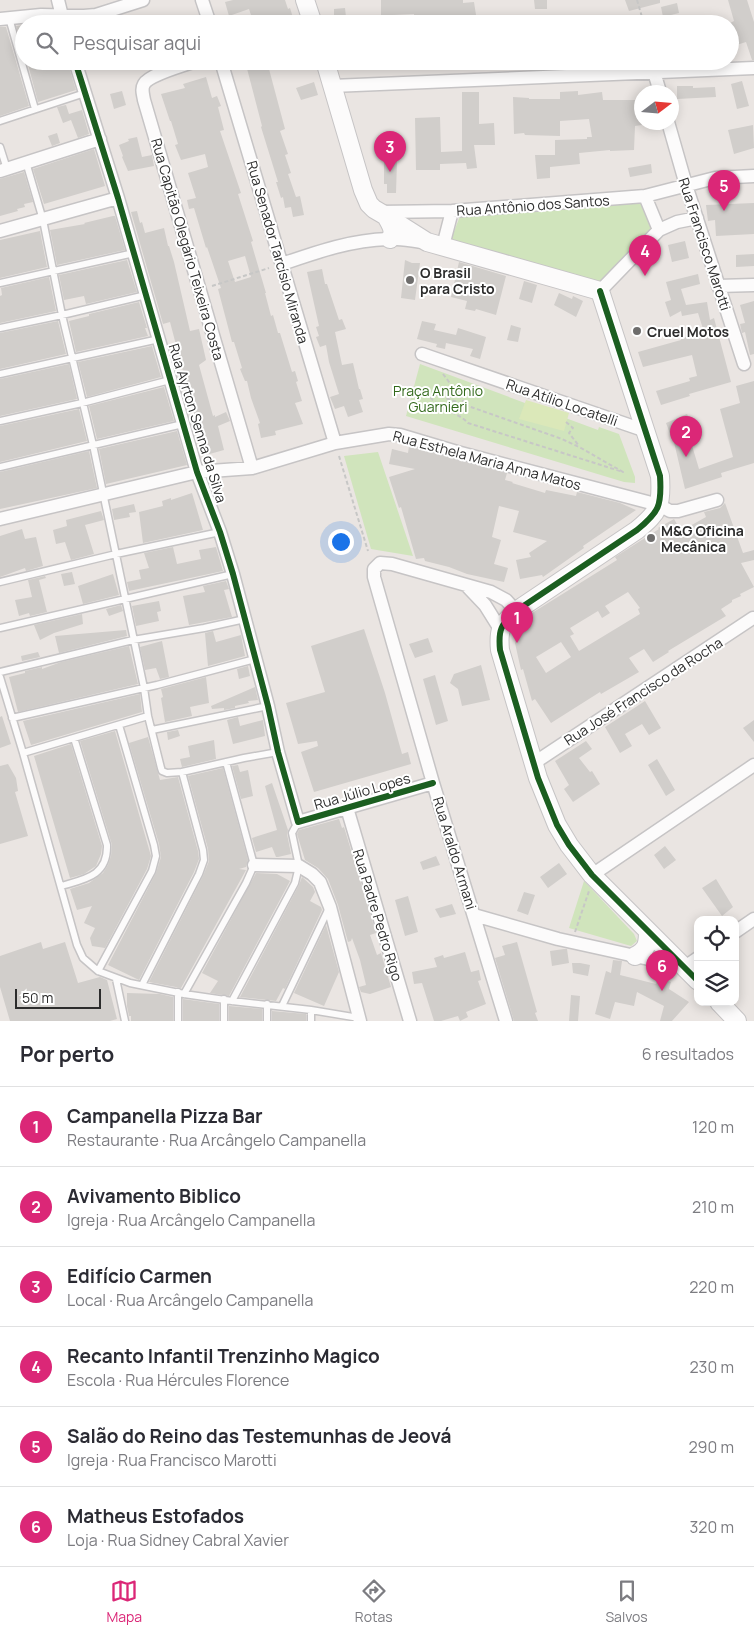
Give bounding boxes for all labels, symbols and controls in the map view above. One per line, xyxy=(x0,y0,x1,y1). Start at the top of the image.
search box xyxy=(15,15,739,70)
icon: search xyxy=(33,29,61,57)
text: Pesquisar aqui xyxy=(73,30,201,56)
north arrow xyxy=(634,85,679,130)
pin: 3 xyxy=(374,131,406,172)
street label: Rua Capitão Olegário Teixeira Costa xyxy=(147,136,229,362)
street label: Rua Senador Tarcísio Miranda xyxy=(243,158,313,346)
pin: 5 xyxy=(708,170,740,211)
street label: Rua Francisco Marotti xyxy=(675,175,735,313)
street label: Rua Antônio dos Santos xyxy=(456,190,610,220)
pin: 4 xyxy=(629,235,661,276)
place label: O Brasil para Cristo xyxy=(420,263,495,298)
marker: O Brasil para Cristo xyxy=(404,274,416,286)
place label: Cruel Motos xyxy=(647,322,730,341)
marker: Cruel Motos xyxy=(631,325,643,337)
street label: Rua Ayrton Senna da Silva xyxy=(165,341,231,505)
street label: Rua Atílio Locatelli xyxy=(504,374,620,430)
park label: Praça Antônio Guarnieri xyxy=(393,381,483,416)
pin: 2 xyxy=(670,416,702,457)
street label: Rua Esthela Maria Anna Matos xyxy=(391,426,583,494)
place label: M&G Oficina Mecânica xyxy=(661,521,744,556)
your location xyxy=(328,529,354,555)
marker: M&G Oficina Mecânica xyxy=(645,532,657,544)
pin: 1 xyxy=(501,602,533,643)
street label: Rua José Francisco da Rocha xyxy=(560,633,726,749)
street label: Rua Júlio Lopes xyxy=(312,768,412,814)
street label: Rua Araldo Armani xyxy=(429,794,481,912)
street label: Rua Padre Pedro Rigo xyxy=(349,847,407,983)
map controls xyxy=(694,916,739,1006)
button: locate xyxy=(694,916,739,961)
pin: 6 xyxy=(646,950,678,991)
button: layers xyxy=(694,961,739,1006)
scale bar xyxy=(15,986,101,1009)
text: 50 m xyxy=(22,988,53,1007)
text: Por perto xyxy=(20,1040,114,1068)
text: 6 resultados xyxy=(642,1043,734,1065)
text: Campanella Pizza Bar xyxy=(67,1103,263,1129)
text: 1 xyxy=(32,1116,40,1138)
text: 120 m xyxy=(692,1116,734,1138)
text: Restaurante · Rua Arcângelo Campanella xyxy=(67,1129,366,1151)
text: Avivamento Biblico xyxy=(67,1183,241,1209)
text: 2 xyxy=(31,1196,41,1218)
text: 210 m xyxy=(692,1196,734,1218)
text: Igreja · Rua Arcângelo Campanella xyxy=(67,1209,315,1231)
text: Edifício Carmen xyxy=(67,1263,212,1289)
text: 3 xyxy=(31,1276,41,1298)
text: 220 m xyxy=(689,1276,734,1298)
text: Local · Rua Arcângelo Campanella xyxy=(67,1289,313,1311)
text: Recanto Infantil Trenzinho Magico xyxy=(67,1343,380,1369)
text: 4 xyxy=(31,1356,41,1378)
text: 230 m xyxy=(690,1356,734,1378)
text: Escola · Rua Hércules Florence xyxy=(67,1369,289,1391)
text: Salão do Reino das Testemunhas de Jeová xyxy=(67,1423,451,1449)
text: 5 xyxy=(31,1436,41,1458)
text: 290 m xyxy=(688,1436,734,1458)
text: Igreja · Rua Francisco Marotti xyxy=(67,1449,277,1471)
text: Matheus Estofados xyxy=(67,1503,244,1529)
text: 6 xyxy=(31,1516,41,1538)
text: 320 m xyxy=(690,1516,734,1538)
text: Loja · Rua Sidney Cabral Xavier xyxy=(67,1529,289,1551)
tab: Mapa xyxy=(106,1577,142,1626)
tab: Rotas xyxy=(355,1577,393,1626)
tab: Salvos xyxy=(605,1577,648,1626)

